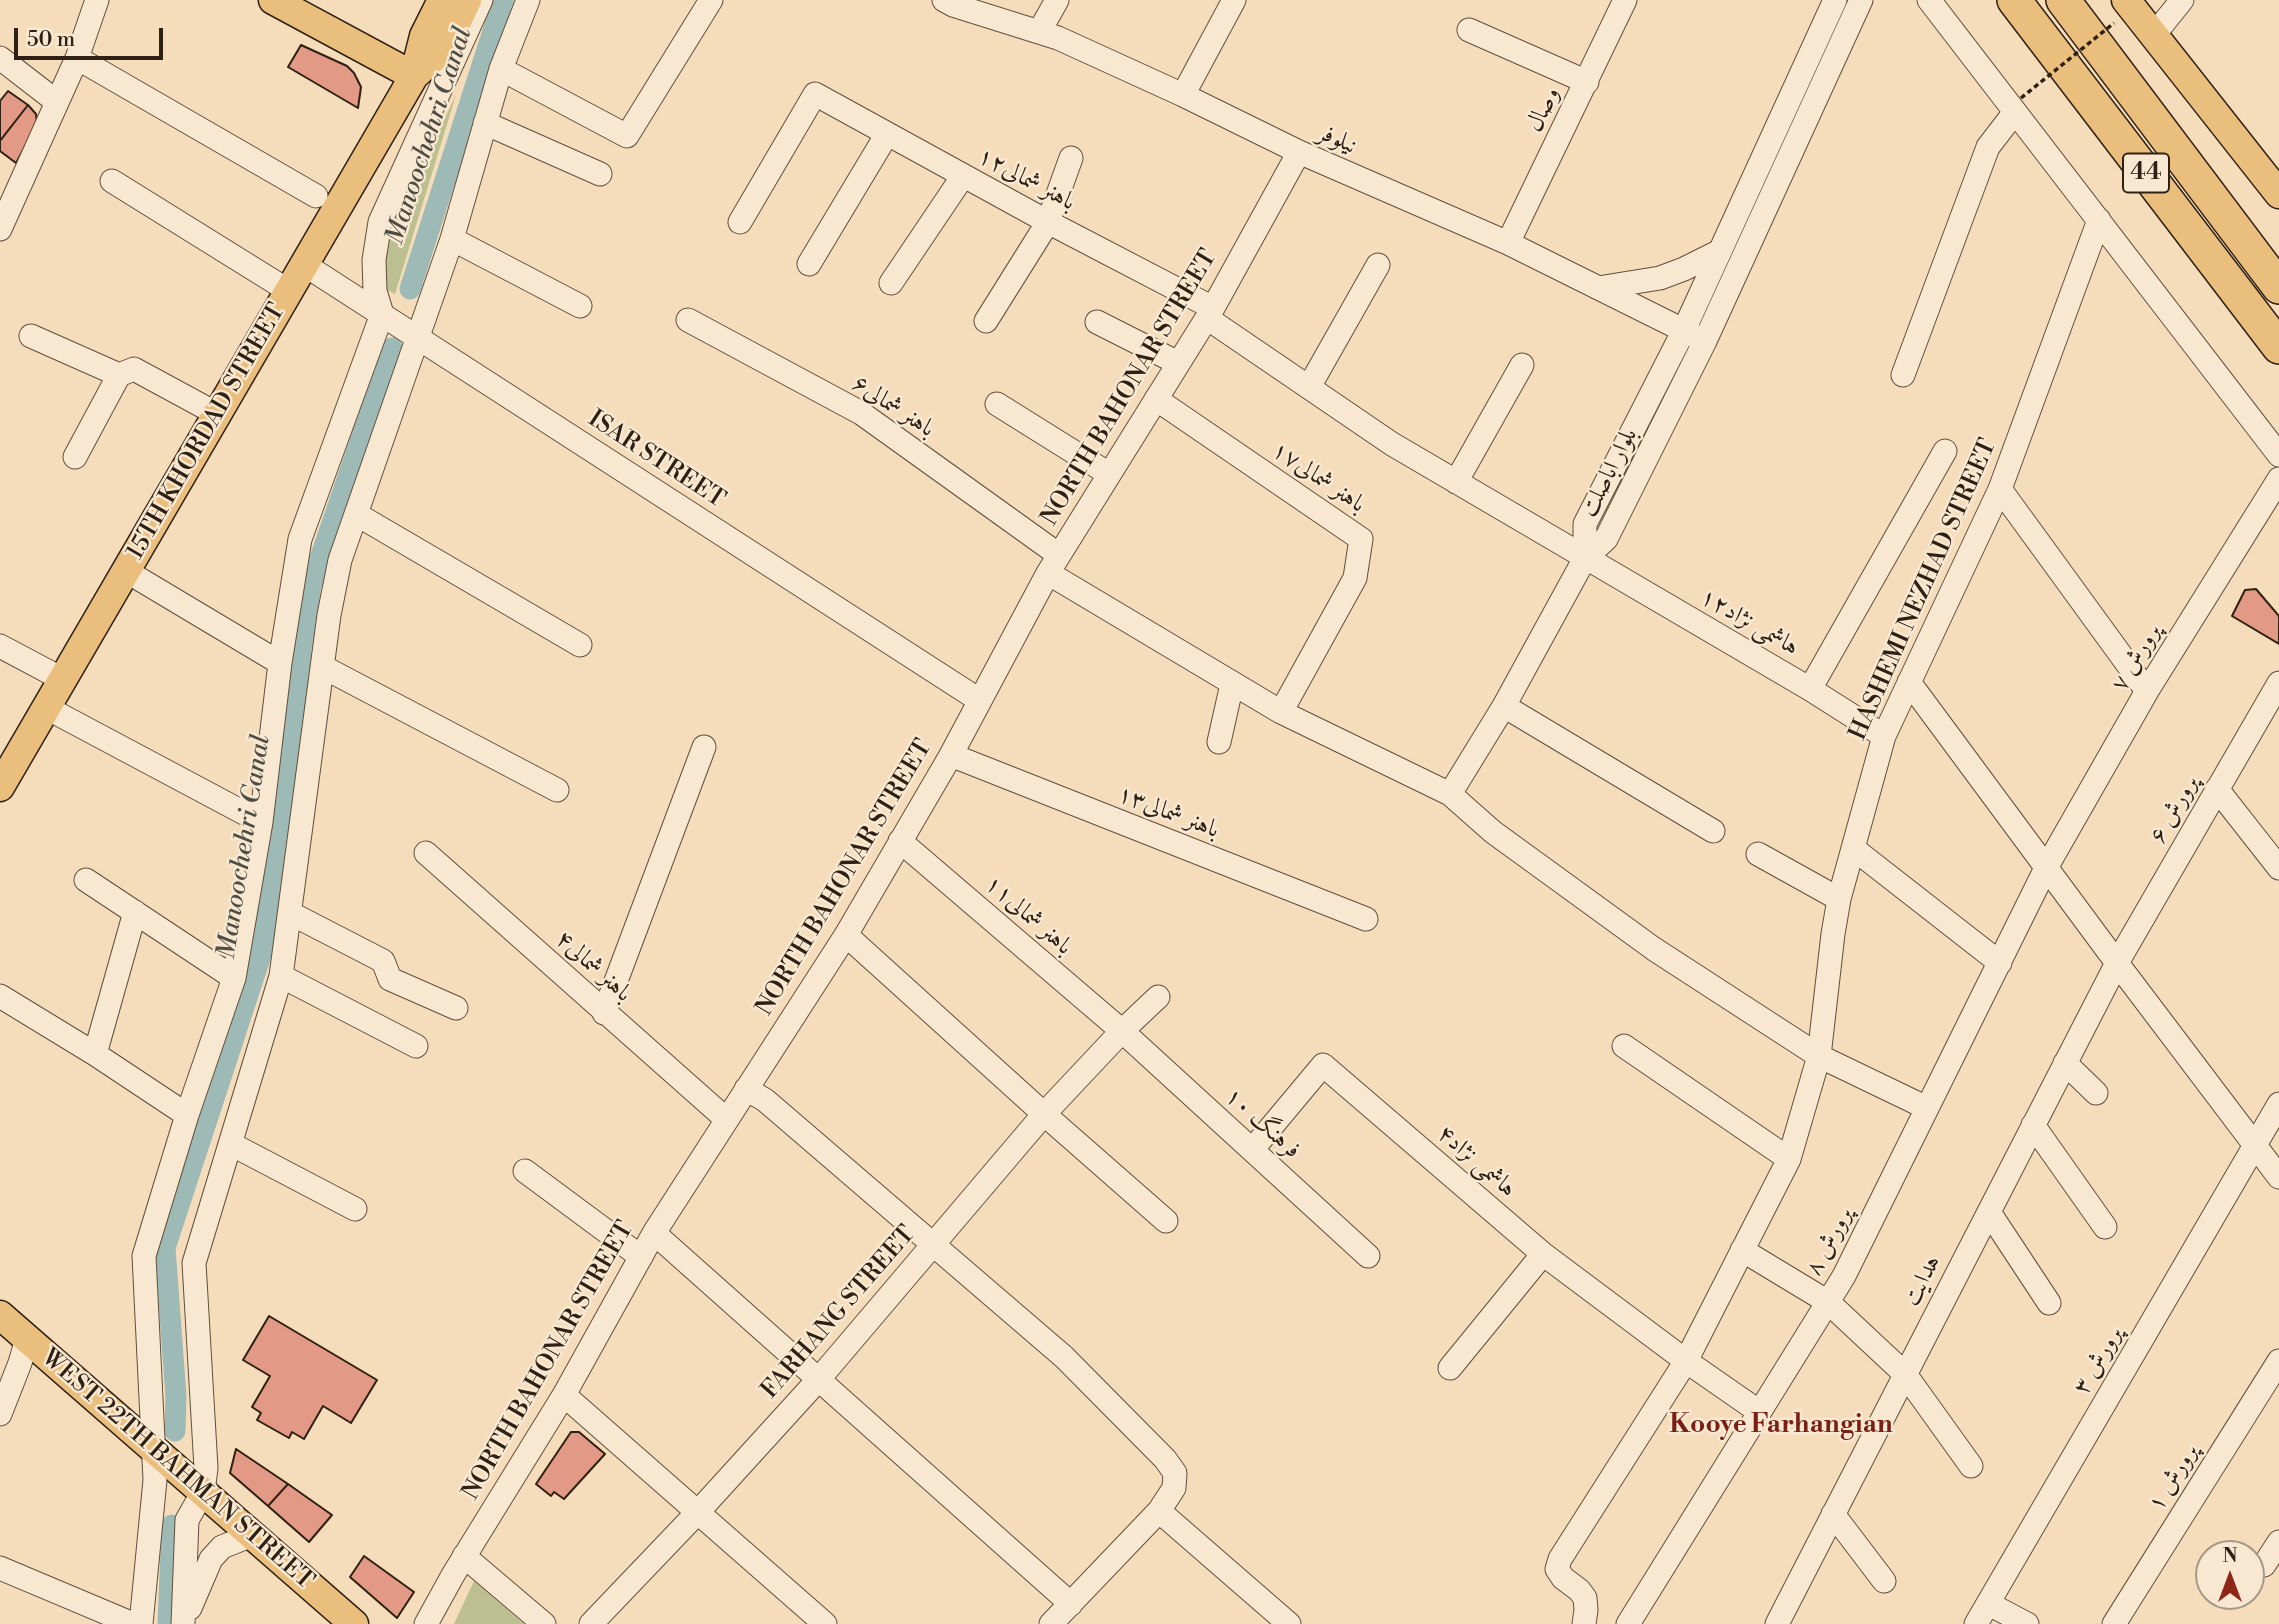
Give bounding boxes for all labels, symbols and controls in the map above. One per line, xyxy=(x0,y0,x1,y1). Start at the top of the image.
scale bar xyxy=(18,14,166,58)
water label: Manoochehri Canal xyxy=(380,23,480,249)
text: 50 m xyxy=(27,27,75,53)
street label: وصال xyxy=(1521,83,1567,137)
street label: نیلوفر xyxy=(1313,119,1361,161)
street label: باهنر شمالی۱۲ xyxy=(972,142,1080,218)
road number: 44 xyxy=(2123,154,2169,192)
street label: NORTH BAHONAR STREET xyxy=(1036,245,1224,531)
street label: 15TH KHORDAD STREET xyxy=(122,299,292,565)
street label: باهنر شمالی۶ xyxy=(846,370,940,444)
street label: ISAR STREET xyxy=(582,405,730,515)
street label: بلوار اباصلت xyxy=(1575,424,1645,522)
street label: HASHEMI NEZHAD STREET xyxy=(1844,435,2004,745)
street label: باهنر شمالی۱۷ xyxy=(1266,436,1370,520)
street label: هاشمی نژاد۱۲ xyxy=(1695,583,1803,663)
street label: پرورش ۷ xyxy=(2106,619,2168,697)
water label: Manoochehri Canal xyxy=(212,733,278,961)
street label: NORTH BAHONAR STREET xyxy=(751,735,939,1021)
street label: پرورش ۶ xyxy=(2144,771,2206,849)
street label: باهنر شمالی۱۳ xyxy=(1113,780,1223,846)
street label: باهنر شمالی۱۱ xyxy=(978,870,1078,962)
street label: باهنر شمالی۴ xyxy=(549,925,637,1009)
street label: فرهنگ ۱۰ xyxy=(1218,1082,1306,1166)
street label: هاشمی نژاد۴ xyxy=(1431,1120,1521,1204)
street label: پرورش ۸ xyxy=(1800,1203,1860,1281)
street label: NORTH BAHONAR STREET xyxy=(457,1217,641,1505)
street label: FARHANG STREET xyxy=(756,1221,922,1405)
street label: هدایت xyxy=(1898,1251,1948,1311)
street label: پرورش ۳ xyxy=(2068,1322,2130,1400)
street label: WEST 22TH BAHMAN STREET xyxy=(35,1344,319,1596)
district label: Kooye Farhangian xyxy=(1669,1410,1893,1442)
street label: پرورش ۱ xyxy=(2142,1439,2206,1517)
north arrow xyxy=(2195,1540,2265,1610)
text: N xyxy=(2222,1544,2238,1568)

